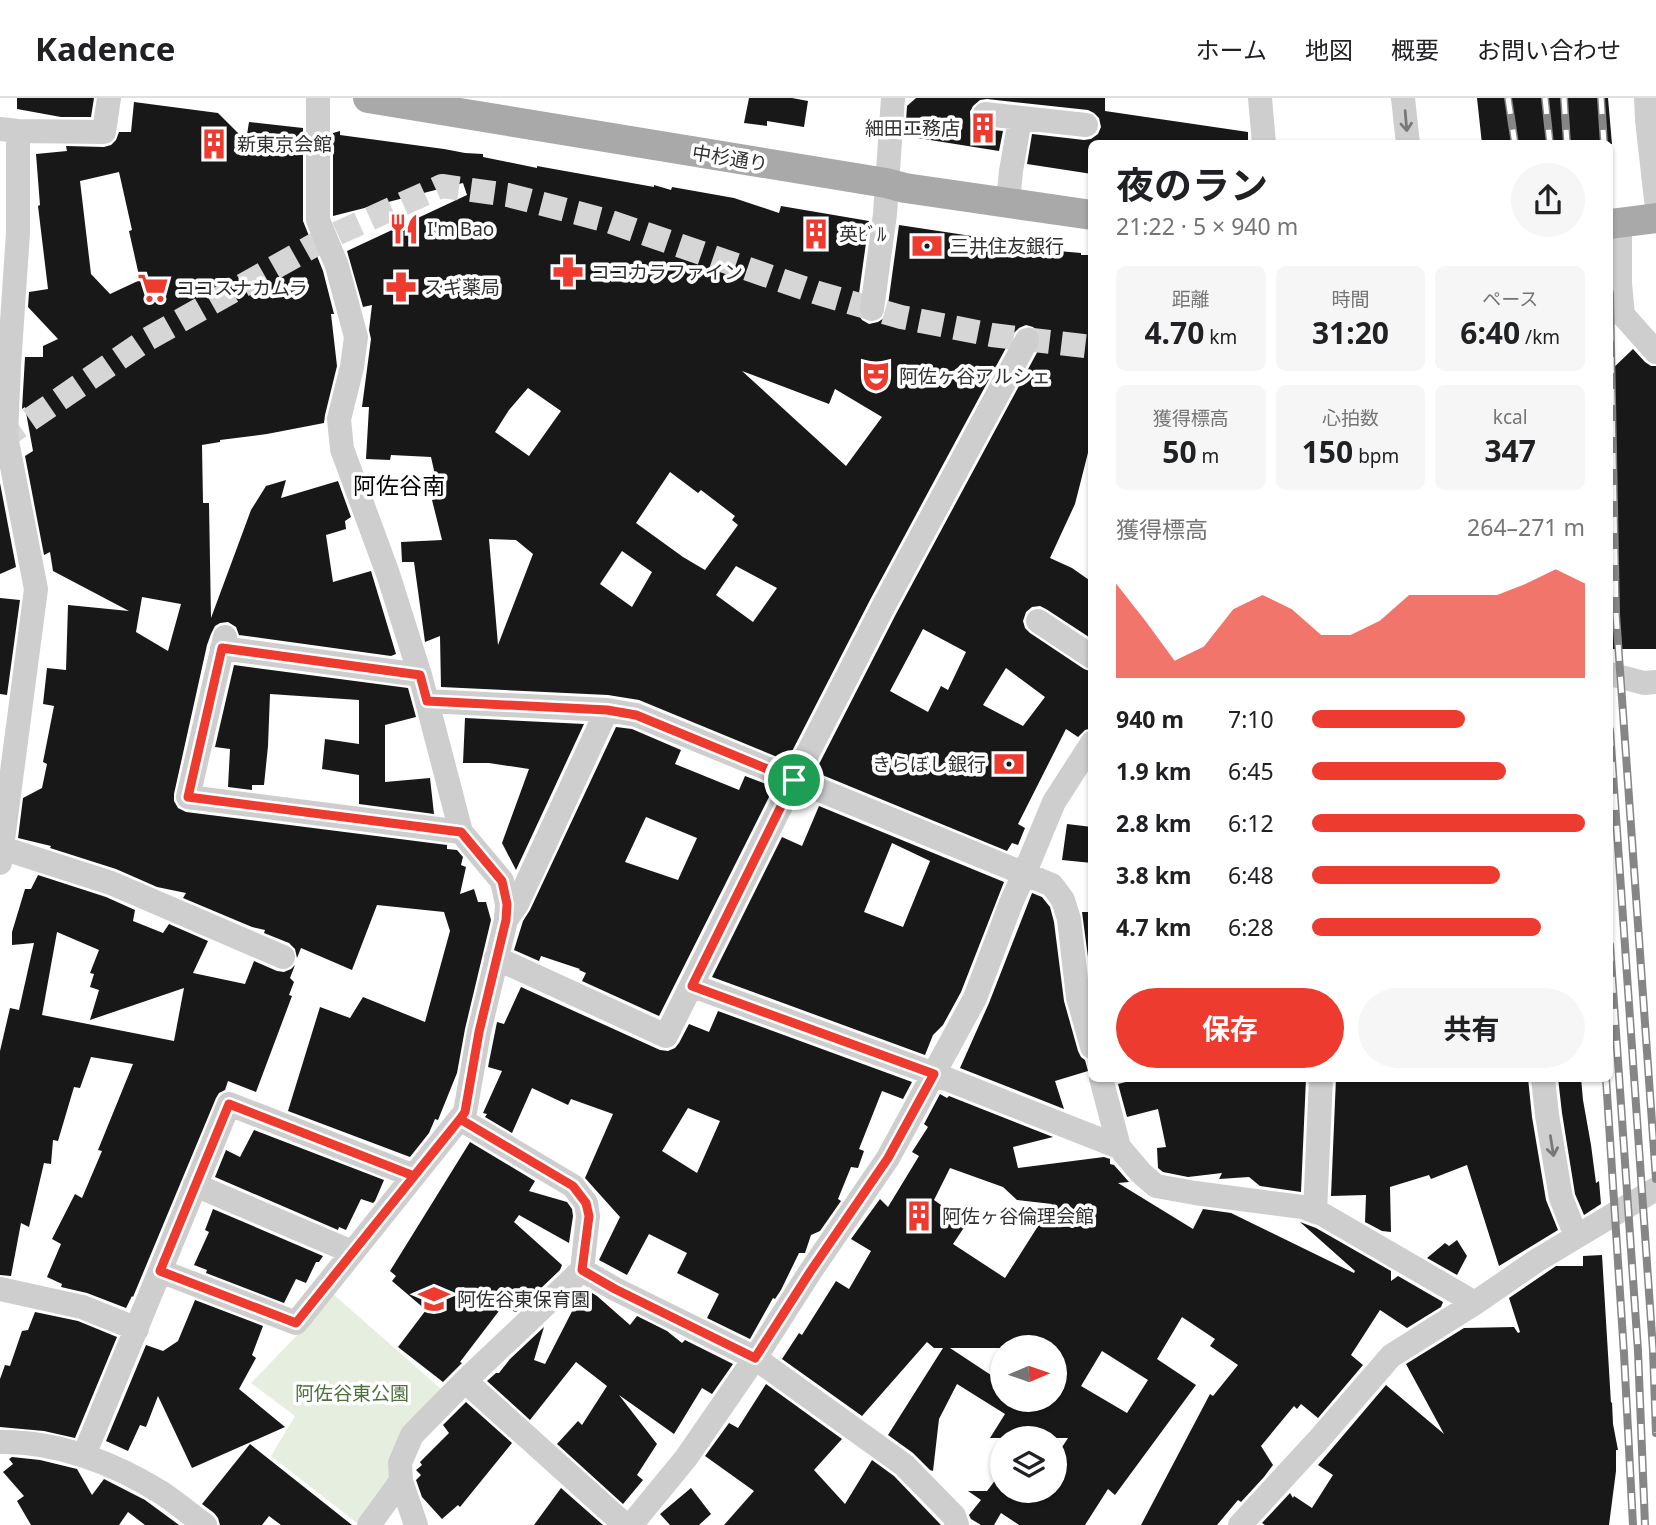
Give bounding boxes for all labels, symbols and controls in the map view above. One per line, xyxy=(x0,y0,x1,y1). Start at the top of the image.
text: Kadence xyxy=(35,26,175,71)
text: ホーム xyxy=(1196,33,1267,66)
text: 地図 xyxy=(1305,33,1353,66)
text: 概要 xyxy=(1391,33,1439,66)
text: お問い合わせ xyxy=(1477,33,1621,66)
one-way arrow xyxy=(1399,109,1412,132)
building icon: 細田工務店 xyxy=(966,111,1000,145)
place label: 細田工務店 xyxy=(865,115,960,141)
building icon: 新東京会館 xyxy=(197,127,231,161)
place label: 新東京会館 xyxy=(237,131,332,157)
street label: 中杉通り xyxy=(690,139,770,177)
text: 夜のラン xyxy=(1116,158,1268,210)
button: share xyxy=(1511,163,1585,237)
text: 21:22 · 5 × 940 m xyxy=(1116,210,1298,242)
restaurant icon: I'm Bao xyxy=(387,212,421,246)
place label: I'm Bao xyxy=(427,216,494,242)
building icon: 英ﾋﾞﾙ xyxy=(799,217,833,251)
place label: 英ﾋﾞﾙ xyxy=(839,221,887,247)
bank icon: 三井住友銀行 xyxy=(910,229,944,263)
place label: 三井住友銀行 xyxy=(950,233,1064,259)
pharmacy icon: ココカラファイン xyxy=(551,255,585,289)
place label: ココカラファイン xyxy=(591,259,743,285)
pharmacy icon: スギ薬局 xyxy=(384,270,418,304)
supermarket icon: ココスナカムラ xyxy=(136,271,170,305)
place label: スギ薬局 xyxy=(424,274,500,300)
place label: ココスナカムラ xyxy=(176,275,308,301)
text: 距離 xyxy=(1172,286,1210,312)
text: 時間 xyxy=(1331,286,1370,312)
text: ペース xyxy=(1482,286,1538,312)
text: 4.70 xyxy=(1144,312,1204,353)
text: 31:20 xyxy=(1312,312,1389,353)
text: 6:40 xyxy=(1460,312,1520,353)
text: km xyxy=(1204,324,1237,350)
text: /km xyxy=(1520,324,1560,350)
theatre icon: 阿佐ヶ谷アルシェ xyxy=(859,359,893,393)
place label: 阿佐ヶ谷アルシェ xyxy=(899,363,1051,389)
text: kcal xyxy=(1493,404,1528,430)
text: 獲得標高 xyxy=(1153,405,1229,431)
text: 心拍数 xyxy=(1322,405,1379,431)
text: 347 xyxy=(1484,430,1536,471)
text: 50 xyxy=(1162,431,1197,472)
text: 150 xyxy=(1302,431,1353,472)
text: m xyxy=(1197,443,1219,469)
text: bpm xyxy=(1353,443,1399,469)
district label: 阿佐谷南 xyxy=(353,469,445,501)
text: 264–271 m xyxy=(1467,511,1585,543)
text: 獲得標高 xyxy=(1116,513,1208,545)
text: 940 m xyxy=(1116,703,1184,735)
text: 7:10 xyxy=(1228,703,1274,735)
bank icon: きらぼし銀行 xyxy=(992,747,1026,781)
pin xyxy=(764,750,824,810)
place label: きらぼし銀行 xyxy=(872,751,986,777)
text: 1.9 km xyxy=(1116,755,1191,787)
text: 6:45 xyxy=(1228,755,1274,787)
icon: arrive xyxy=(775,761,813,799)
text: 2.8 km xyxy=(1116,807,1191,839)
text: 6:12 xyxy=(1228,807,1274,839)
text: 3.8 km xyxy=(1116,859,1191,891)
text: 6:48 xyxy=(1228,859,1274,891)
text: 4.7 km xyxy=(1116,911,1191,943)
text: 6:28 xyxy=(1228,911,1274,943)
button: 保存 xyxy=(1116,988,1344,1068)
button: 共有 xyxy=(1358,988,1585,1068)
one-way arrow xyxy=(1546,1134,1559,1156)
building icon: 阿佐ヶ谷倫理会館 xyxy=(902,1199,936,1233)
place label: 阿佐ヶ谷倫理会館 xyxy=(942,1203,1094,1229)
school or university icon: 阿佐谷東保育園 xyxy=(417,1282,451,1316)
place label: 阿佐谷東保育園 xyxy=(457,1286,590,1312)
north arrow xyxy=(990,1335,1068,1412)
map controls xyxy=(990,1335,1067,1503)
park label: 阿佐谷東公園 xyxy=(295,1380,409,1406)
button: layers xyxy=(990,1426,1067,1503)

